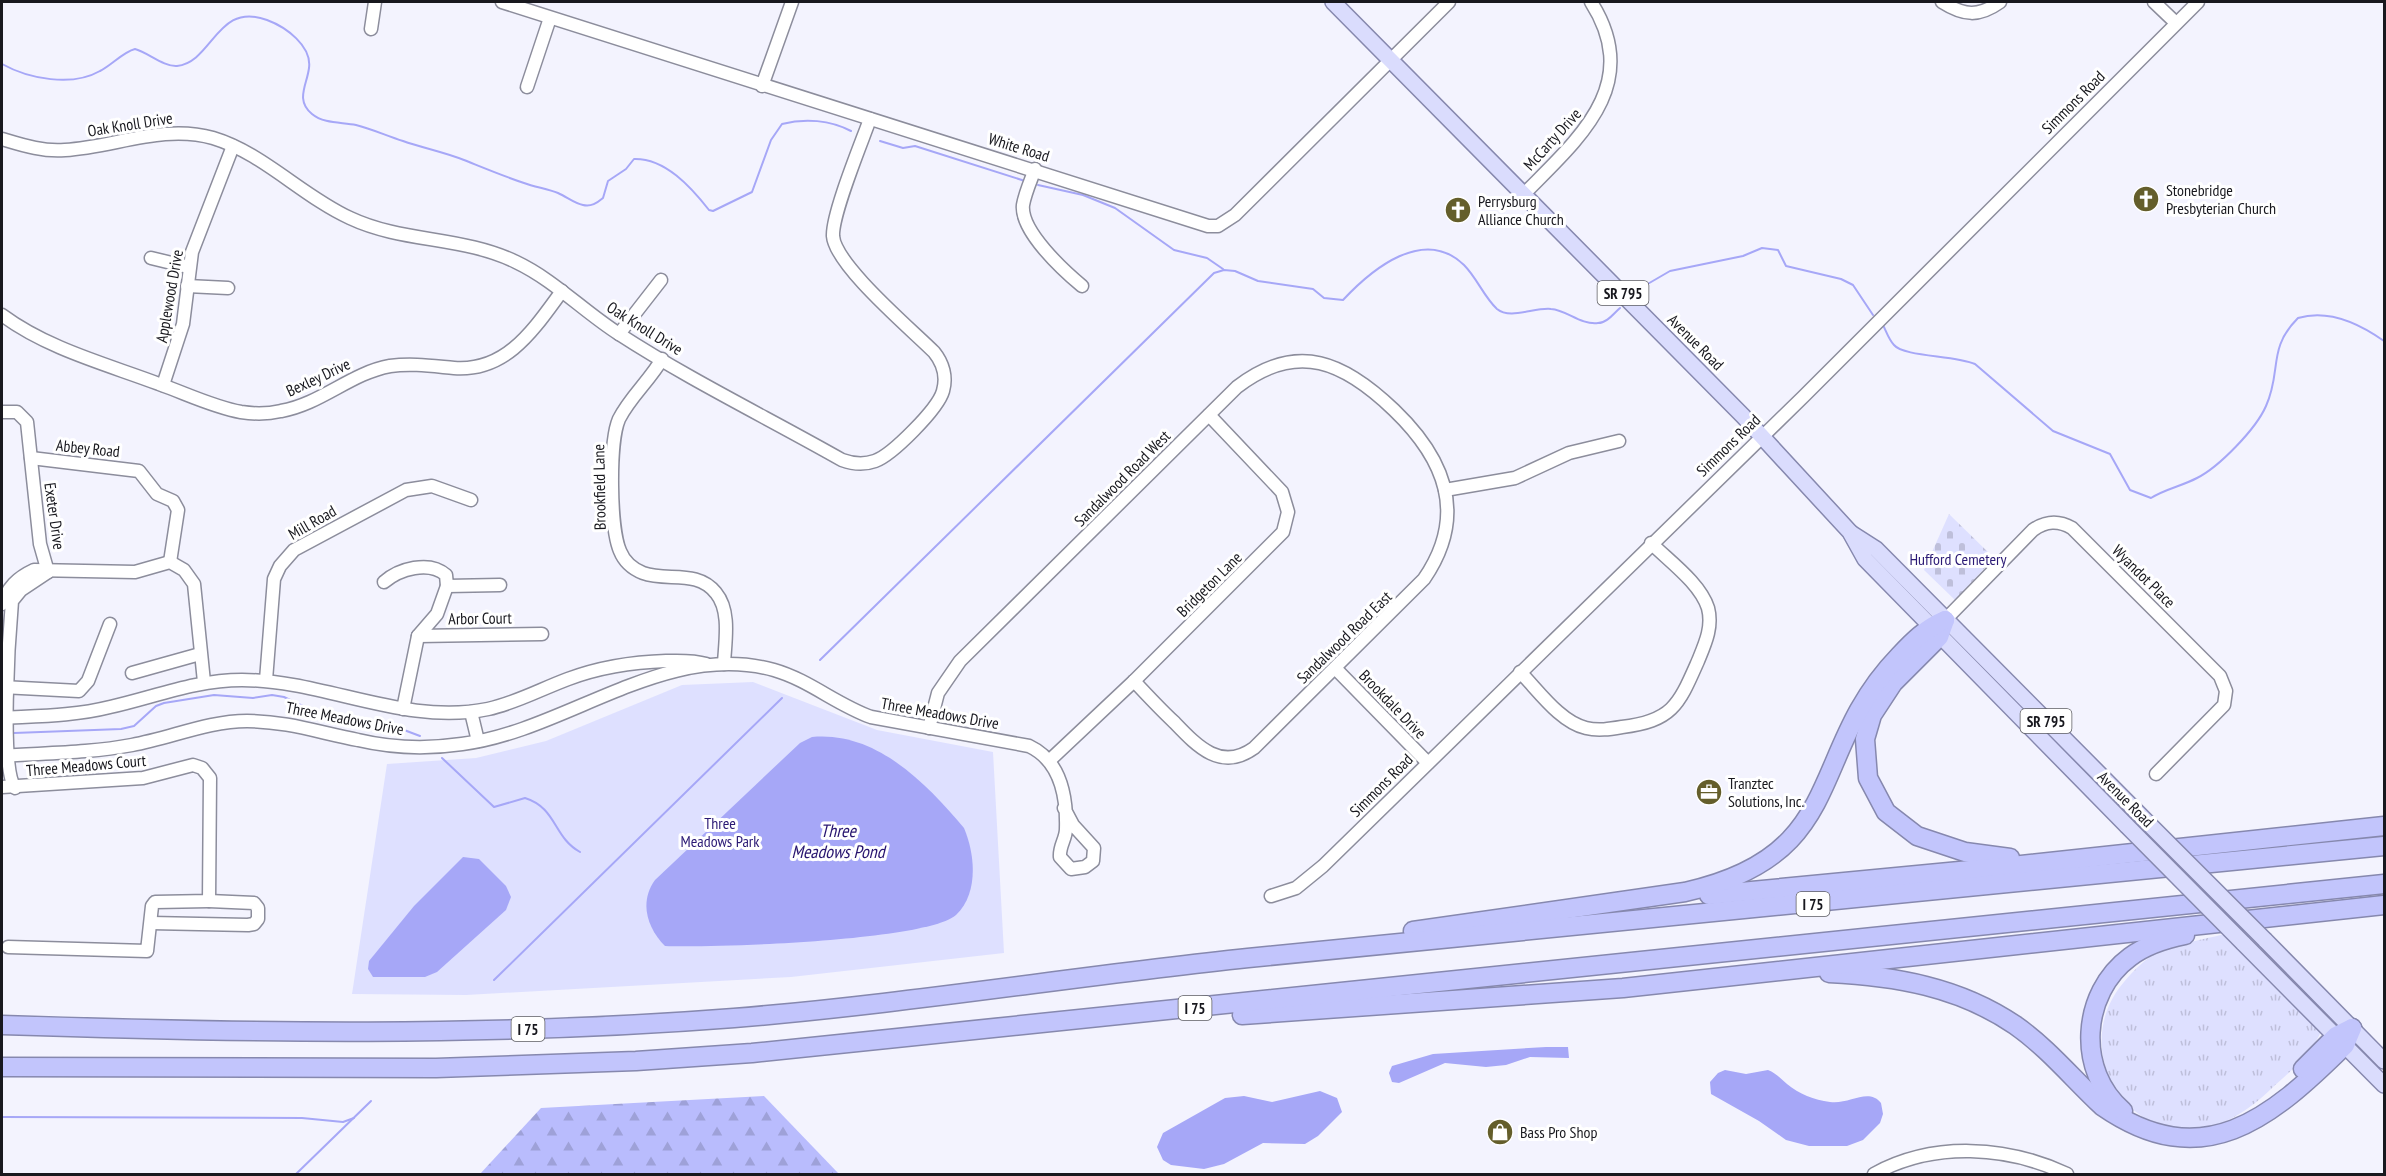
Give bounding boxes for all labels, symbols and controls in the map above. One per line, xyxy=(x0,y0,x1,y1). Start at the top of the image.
street label: Simmons Road xyxy=(2037,66,2109,138)
street label: McCarty Drive xyxy=(1519,104,1585,174)
street label: Oak Knoll Drive xyxy=(86,107,174,141)
street label: White Road xyxy=(986,128,1052,166)
place label: Stonebridge Presbyterian Church xyxy=(2166,180,2276,218)
church icon: Stonebridge Presbyterian Church xyxy=(2131,184,2161,214)
place label: Perrysburg Alliance Church xyxy=(1478,191,1564,229)
church icon: Perrysburg Alliance Church xyxy=(1443,195,1473,225)
street label: Applewood Drive xyxy=(151,248,187,344)
road number: SR 795 xyxy=(1598,281,1648,305)
street label: Oak Knoll Drive xyxy=(603,297,687,359)
street label: Avenue Road xyxy=(1664,310,1728,374)
street label: Bexley Drive xyxy=(283,353,353,401)
street label: Simmons Road xyxy=(1692,410,1764,480)
street label: Sandalwood Road West xyxy=(1070,425,1175,530)
street label: Abbey Road xyxy=(55,435,121,461)
street label: Brookfield Lane xyxy=(588,444,610,530)
street label: Exeter Drive xyxy=(40,481,70,551)
street label: Mill Road xyxy=(285,500,339,544)
street label: Wyandot Place xyxy=(2108,540,2180,612)
street label: Bridgeton Lane xyxy=(1172,547,1246,621)
park label: Hufford Cemetery xyxy=(1909,549,2007,569)
street label: Sandalwood Road East xyxy=(1292,586,1396,687)
street label: Arbor Court xyxy=(448,607,513,629)
street label: Brookdale Drive xyxy=(1355,665,1431,743)
street label: Three Meadows Drive xyxy=(880,693,1000,733)
street label: Three Meadows Drive xyxy=(285,697,405,739)
road number: SR 795 xyxy=(2020,709,2072,733)
street label: Simmons Road xyxy=(1345,749,1417,821)
street label: Three Meadows Court xyxy=(25,750,147,780)
street label: Avenue Road xyxy=(2094,767,2158,831)
place label: Tranztec Solutions, Inc. xyxy=(1728,773,1804,811)
office icon: Tranztec Solutions, Inc. xyxy=(1694,777,1724,807)
park label: Three Meadows Park xyxy=(681,813,760,851)
water label: Three Meadows Pond xyxy=(791,819,887,863)
road number: I 75 xyxy=(1796,892,1830,916)
road number: I 75 xyxy=(1178,996,1212,1020)
road number: I 75 xyxy=(512,1017,544,1041)
shop icon: Bass Pro Shop xyxy=(1485,1117,1515,1147)
place label: Bass Pro Shop xyxy=(1520,1122,1597,1142)

